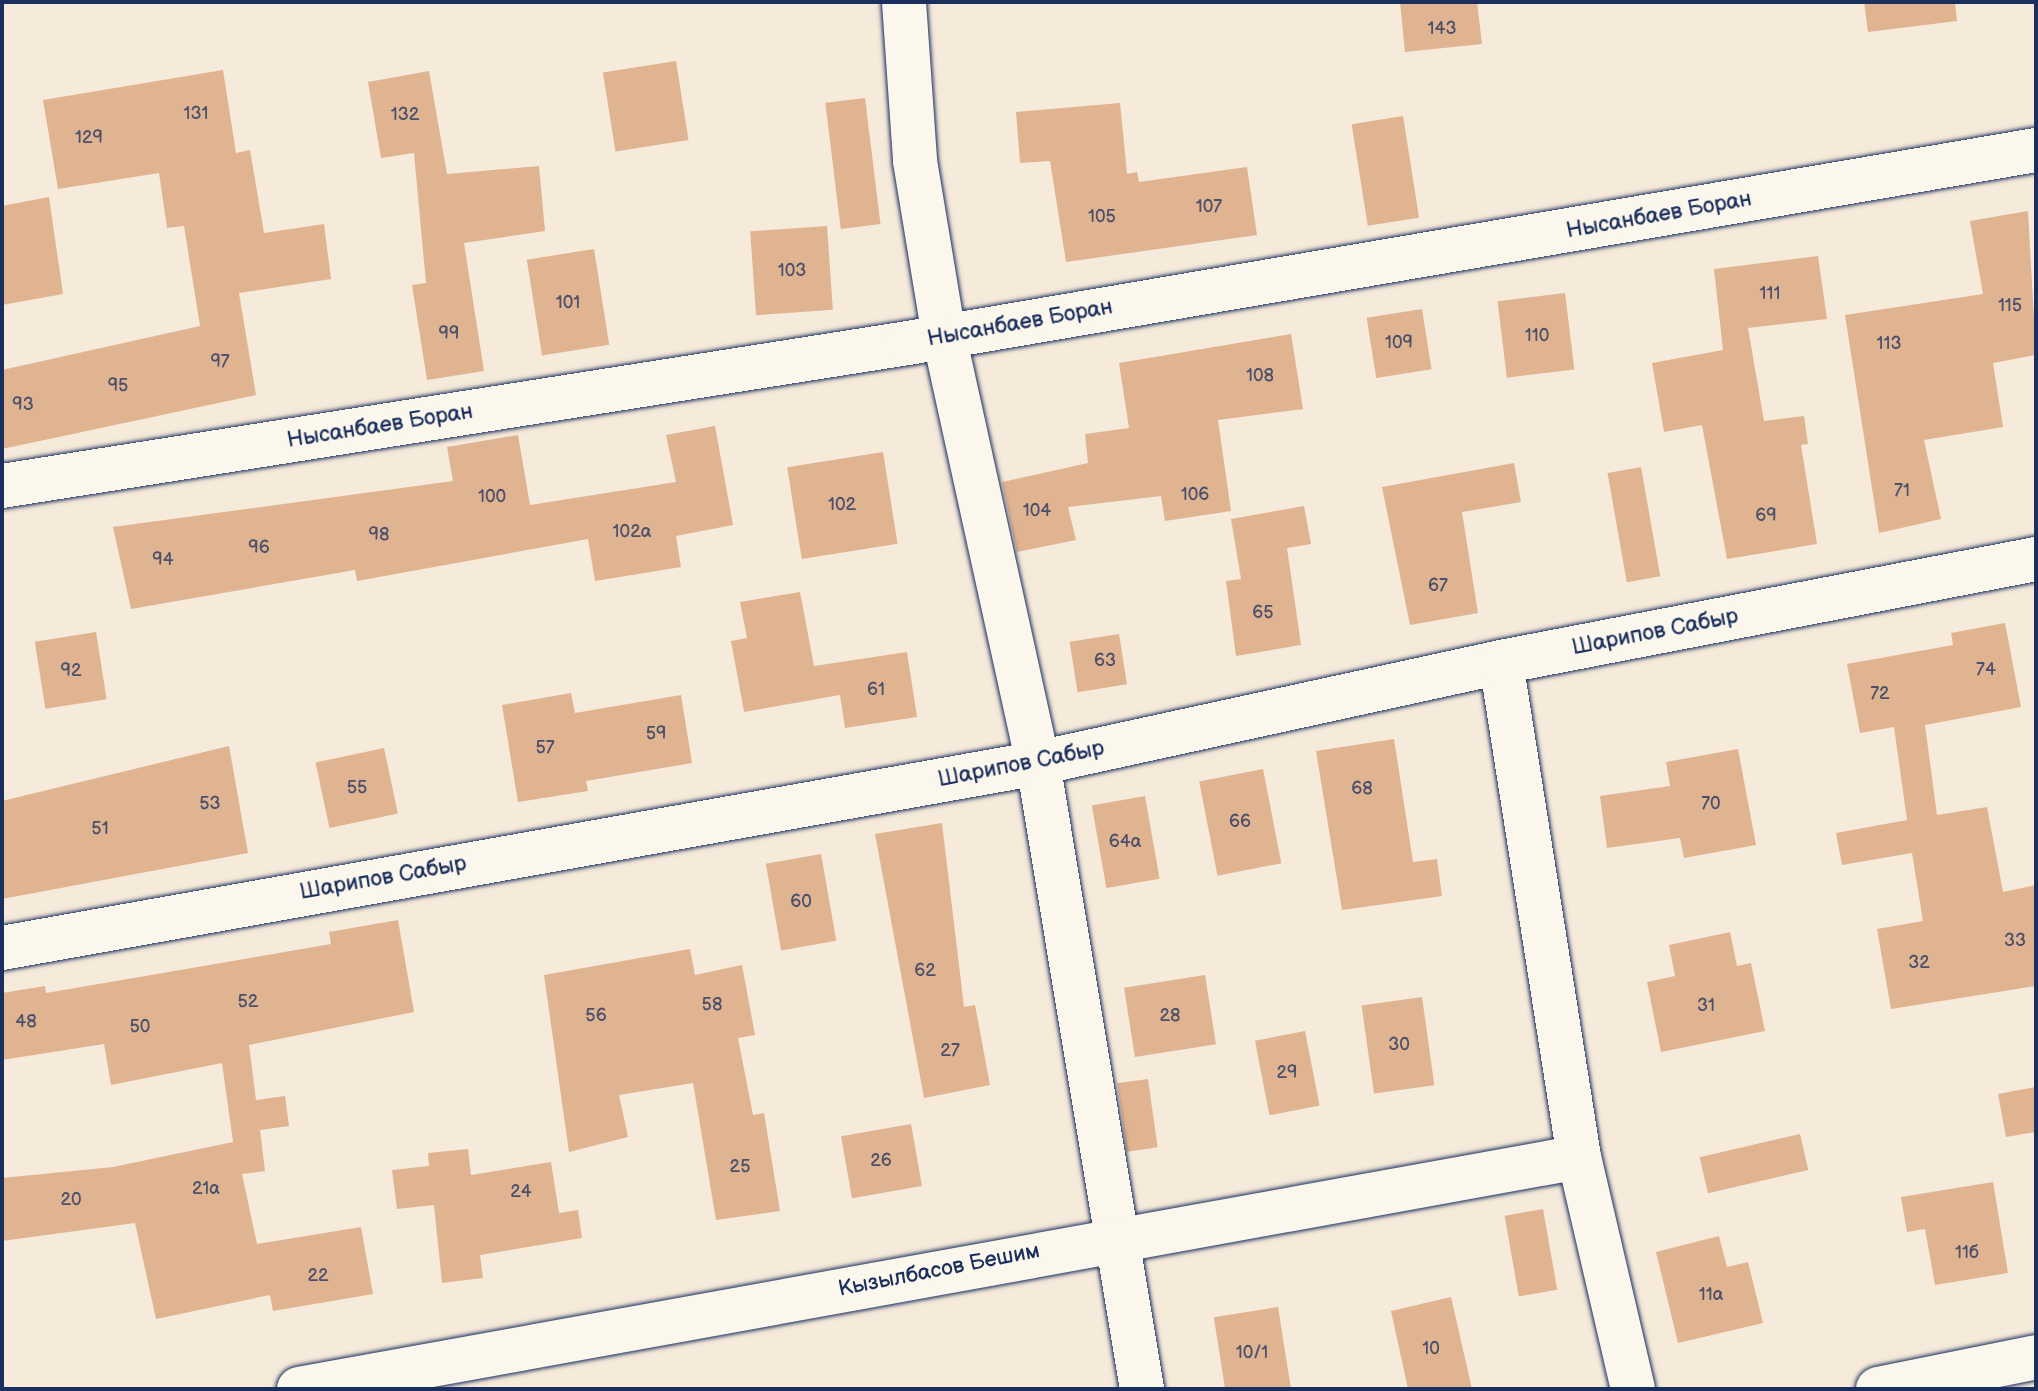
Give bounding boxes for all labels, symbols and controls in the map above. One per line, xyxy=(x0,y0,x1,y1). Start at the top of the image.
house number: 143 xyxy=(1427,18,1457,40)
house number: 131 xyxy=(183,103,209,125)
house number: 132 xyxy=(391,104,419,126)
house number: 129 xyxy=(75,127,103,149)
street label: Нысанбаев Боран xyxy=(1564,186,1754,244)
house number: 107 xyxy=(1196,196,1222,218)
house number: 105 xyxy=(1088,206,1116,228)
house number: 103 xyxy=(778,260,806,282)
house number: 111 xyxy=(1760,283,1780,305)
house number: 101 xyxy=(556,292,580,314)
street label: Нысанбаев Боран xyxy=(925,294,1115,352)
house number: 115 xyxy=(1998,295,2022,317)
house number: 99 xyxy=(439,323,459,345)
house number: 110 xyxy=(1525,325,1549,347)
house number: 109 xyxy=(1385,332,1413,354)
house number: 113 xyxy=(1876,333,1902,355)
house number: 97 xyxy=(210,351,230,373)
house number: 108 xyxy=(1246,365,1274,387)
house number: 95 xyxy=(108,375,128,397)
house number: 93 xyxy=(12,394,34,416)
street label: Нысанбаев Боран xyxy=(285,398,475,454)
house number: 71 xyxy=(1894,480,1910,502)
house number: 106 xyxy=(1181,484,1209,506)
house number: 100 xyxy=(478,486,506,508)
house number: 102 xyxy=(828,494,856,516)
house number: 104 xyxy=(1023,500,1051,522)
house number: 69 xyxy=(1755,505,1777,527)
house number: 102а xyxy=(613,521,651,543)
house number: 98 xyxy=(369,524,389,546)
house number: 96 xyxy=(248,537,270,559)
house number: 94 xyxy=(152,549,174,571)
house number: 67 xyxy=(1428,575,1448,597)
house number: 65 xyxy=(1252,602,1274,624)
street label: Шарипов Сабыр xyxy=(1570,603,1740,661)
house number: 63 xyxy=(1094,650,1116,672)
house number: 74 xyxy=(1976,659,1996,681)
house number: 92 xyxy=(60,660,82,682)
house number: 61 xyxy=(867,679,885,701)
house number: 72 xyxy=(1870,683,1890,705)
house number: 59 xyxy=(646,723,666,745)
street label: Шарипов Сабыр xyxy=(936,735,1106,793)
house number: 57 xyxy=(535,737,555,759)
house number: 55 xyxy=(347,777,367,799)
house number: 68 xyxy=(1351,778,1373,800)
house number: 53 xyxy=(199,793,221,815)
house number: 70 xyxy=(1701,793,1721,815)
house number: 66 xyxy=(1229,811,1251,833)
house number: 51 xyxy=(91,818,109,840)
house number: 64а xyxy=(1109,831,1141,853)
street label: Шарипов Сабыр xyxy=(298,850,468,906)
house number: 60 xyxy=(790,891,812,913)
house number: 33 xyxy=(2004,930,2026,952)
house number: 32 xyxy=(1908,952,1930,974)
house number: 62 xyxy=(914,960,936,982)
house number: 52 xyxy=(238,991,258,1013)
house number: 58 xyxy=(702,994,722,1016)
house number: 31 xyxy=(1697,995,1715,1017)
house number: 56 xyxy=(585,1005,607,1027)
house number: 28 xyxy=(1159,1005,1181,1027)
house number: 48 xyxy=(15,1011,37,1033)
house number: 50 xyxy=(130,1016,150,1038)
house number: 30 xyxy=(1388,1034,1410,1056)
house number: 27 xyxy=(940,1040,960,1062)
house number: 29 xyxy=(1276,1062,1298,1084)
house number: 26 xyxy=(870,1150,892,1172)
house number: 25 xyxy=(730,1156,750,1178)
house number: 21а xyxy=(192,1178,220,1200)
house number: 24 xyxy=(510,1181,532,1203)
house number: 20 xyxy=(60,1189,82,1211)
street label: Кызылбасов Бешим xyxy=(836,1237,1042,1303)
house number: 11б xyxy=(1955,1242,1979,1264)
house number: 22 xyxy=(307,1265,329,1287)
house number: 11а xyxy=(1699,1284,1723,1306)
house number: 10 xyxy=(1422,1338,1440,1360)
house number: 10/1 xyxy=(1236,1342,1268,1364)

